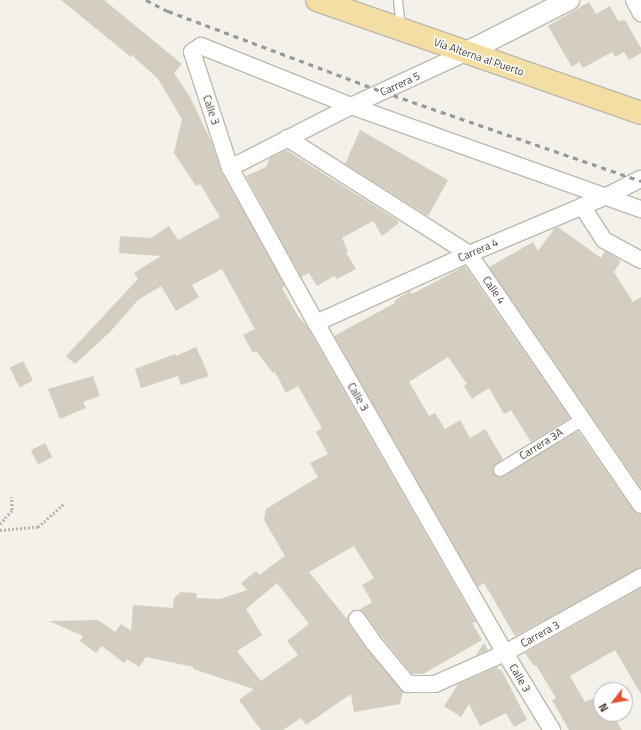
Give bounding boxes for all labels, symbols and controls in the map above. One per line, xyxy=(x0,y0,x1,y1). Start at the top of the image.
street label: Vía Alterna al Puerto xyxy=(432,35,526,79)
street label: Carrera 5 xyxy=(378,69,422,99)
street label: Calle 3 xyxy=(200,93,222,127)
street label: Carrera 4 xyxy=(456,236,500,264)
street label: Calle 4 xyxy=(480,274,508,306)
street label: Calle 3 xyxy=(345,380,371,414)
street label: Carrera 3A xyxy=(517,425,565,463)
street label: Carrera 3 xyxy=(518,618,562,650)
street label: Calle 3 xyxy=(506,661,534,695)
north arrow xyxy=(593,682,633,722)
text: N xyxy=(595,700,612,715)

